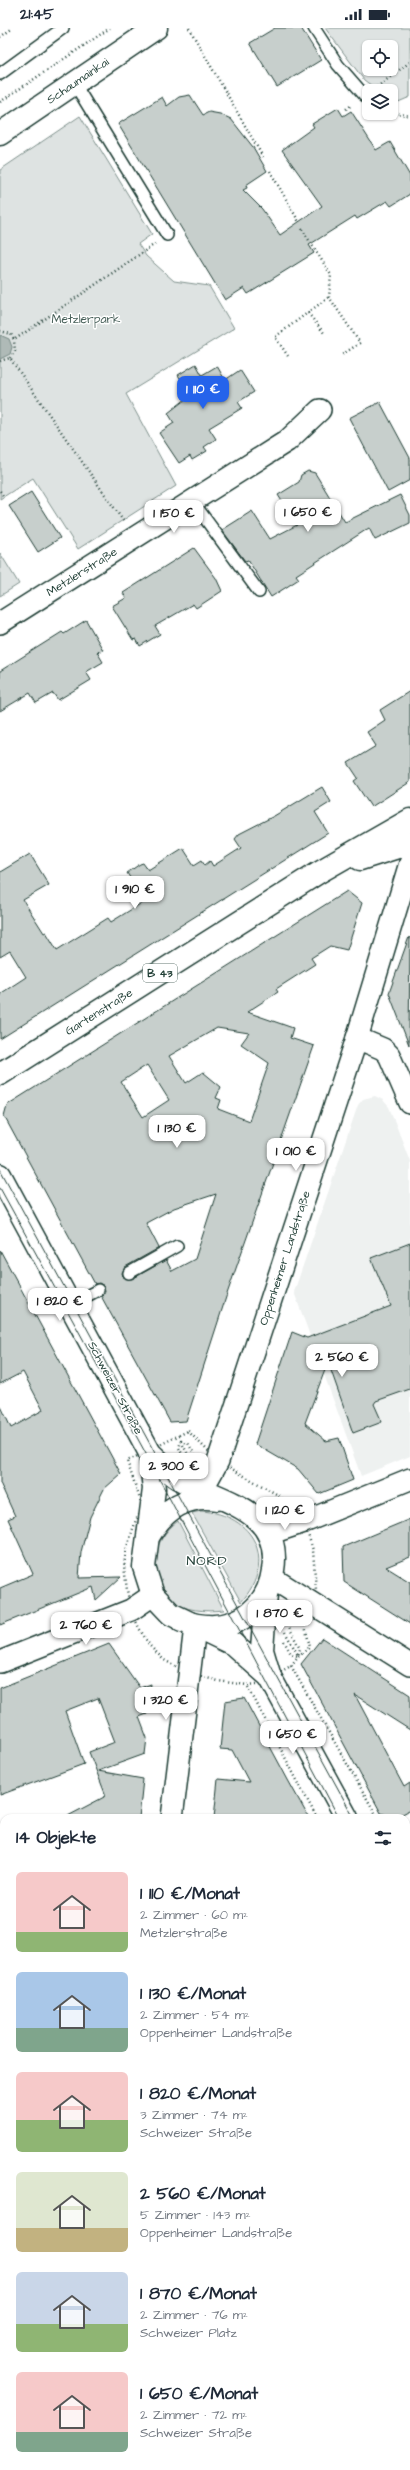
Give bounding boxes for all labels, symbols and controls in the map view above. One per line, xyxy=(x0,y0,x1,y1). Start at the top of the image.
text: 21:45 xyxy=(20,4,54,25)
map controls xyxy=(362,40,398,120)
button: locate xyxy=(362,40,398,76)
street label: Schaumainkai xyxy=(43,54,113,108)
button: layers xyxy=(362,84,398,120)
park label: Metzlerpark xyxy=(52,311,121,328)
pin: 1 110 € xyxy=(166,376,240,410)
text: 1 110 € xyxy=(186,380,220,398)
pin: 1 650 € xyxy=(271,499,345,533)
pin: 1 150 € xyxy=(137,500,211,534)
text: 1 650 € xyxy=(284,503,332,521)
text: 1 150 € xyxy=(153,504,195,522)
street label: Metzlerstraße xyxy=(43,543,121,601)
pin: 1 910 € xyxy=(98,876,172,910)
text: 1 910 € xyxy=(115,880,155,898)
road number: B 43 xyxy=(143,964,177,982)
street label: Gartenstraße xyxy=(62,984,137,1040)
pin: 1 130 € xyxy=(140,1115,214,1149)
text: 1 130 € xyxy=(158,1119,196,1137)
pin: 1 010 € xyxy=(259,1138,333,1172)
text: 1 010 € xyxy=(276,1142,316,1160)
street label: Oppenheimer Landstraße xyxy=(255,1188,315,1327)
pin: 1 820 € xyxy=(23,1288,97,1322)
text: 1 820 € xyxy=(37,1292,83,1310)
street label: Schweizer Straße xyxy=(83,1338,147,1438)
pin: 2 560 € xyxy=(305,1344,379,1378)
text: 2 560 € xyxy=(315,1348,369,1366)
pin: 2 300 € xyxy=(137,1453,211,1487)
text: 2 300 € xyxy=(148,1457,200,1475)
pin: 1 120 € xyxy=(248,1497,322,1531)
text: 1 120 € xyxy=(265,1501,305,1519)
district label: NORD xyxy=(186,1551,228,1571)
pin: 1 870 € xyxy=(243,1600,317,1634)
text: 1 870 € xyxy=(256,1604,304,1622)
pin: 2 760 € xyxy=(49,1612,123,1646)
text: 2 760 € xyxy=(60,1616,112,1634)
pin: 1 320 € xyxy=(129,1687,203,1721)
text: 1 320 € xyxy=(144,1691,188,1709)
pin: 1 650 € xyxy=(256,1721,330,1755)
text: 1 650 € xyxy=(269,1725,317,1743)
text: 14 Objekte xyxy=(16,1826,96,1850)
icon: filters xyxy=(372,1827,394,1849)
text: 1 110 €/Monat xyxy=(140,1882,240,1906)
icon: home xyxy=(48,1888,96,1936)
text: 2 Zimmer · 60 m² xyxy=(140,1906,248,1924)
text: Metzlerstraße xyxy=(140,1924,228,1942)
text: 1 130 €/Monat xyxy=(140,1982,246,2006)
icon: home xyxy=(48,1988,96,2036)
text: 2 Zimmer · 54 m² xyxy=(140,2006,250,2024)
text: Oppenheimer Landstraße xyxy=(140,2024,292,2042)
text: 1 820 €/Monat xyxy=(140,2082,256,2106)
icon: home xyxy=(48,2088,96,2136)
text: 3 Zimmer · 74 m² xyxy=(140,2106,248,2124)
text: Schweizer Straße xyxy=(140,2124,252,2142)
text: 2 560 €/Monat xyxy=(140,2182,266,2206)
icon: home xyxy=(48,2188,96,2236)
text: 5 Zimmer · 143 m² xyxy=(140,2206,251,2224)
text: Oppenheimer Landstraße xyxy=(140,2224,292,2242)
text: 1 870 €/Monat xyxy=(140,2282,257,2306)
icon: home xyxy=(48,2288,96,2336)
text: 2 Zimmer · 76 m² xyxy=(140,2306,248,2324)
text: Schweizer Platz xyxy=(140,2324,237,2342)
text: 1 650 €/Monat xyxy=(140,2382,258,2406)
icon: home xyxy=(48,2388,96,2436)
text: 2 Zimmer · 72 m² xyxy=(140,2406,247,2424)
text: Schweizer Straße xyxy=(140,2424,252,2442)

